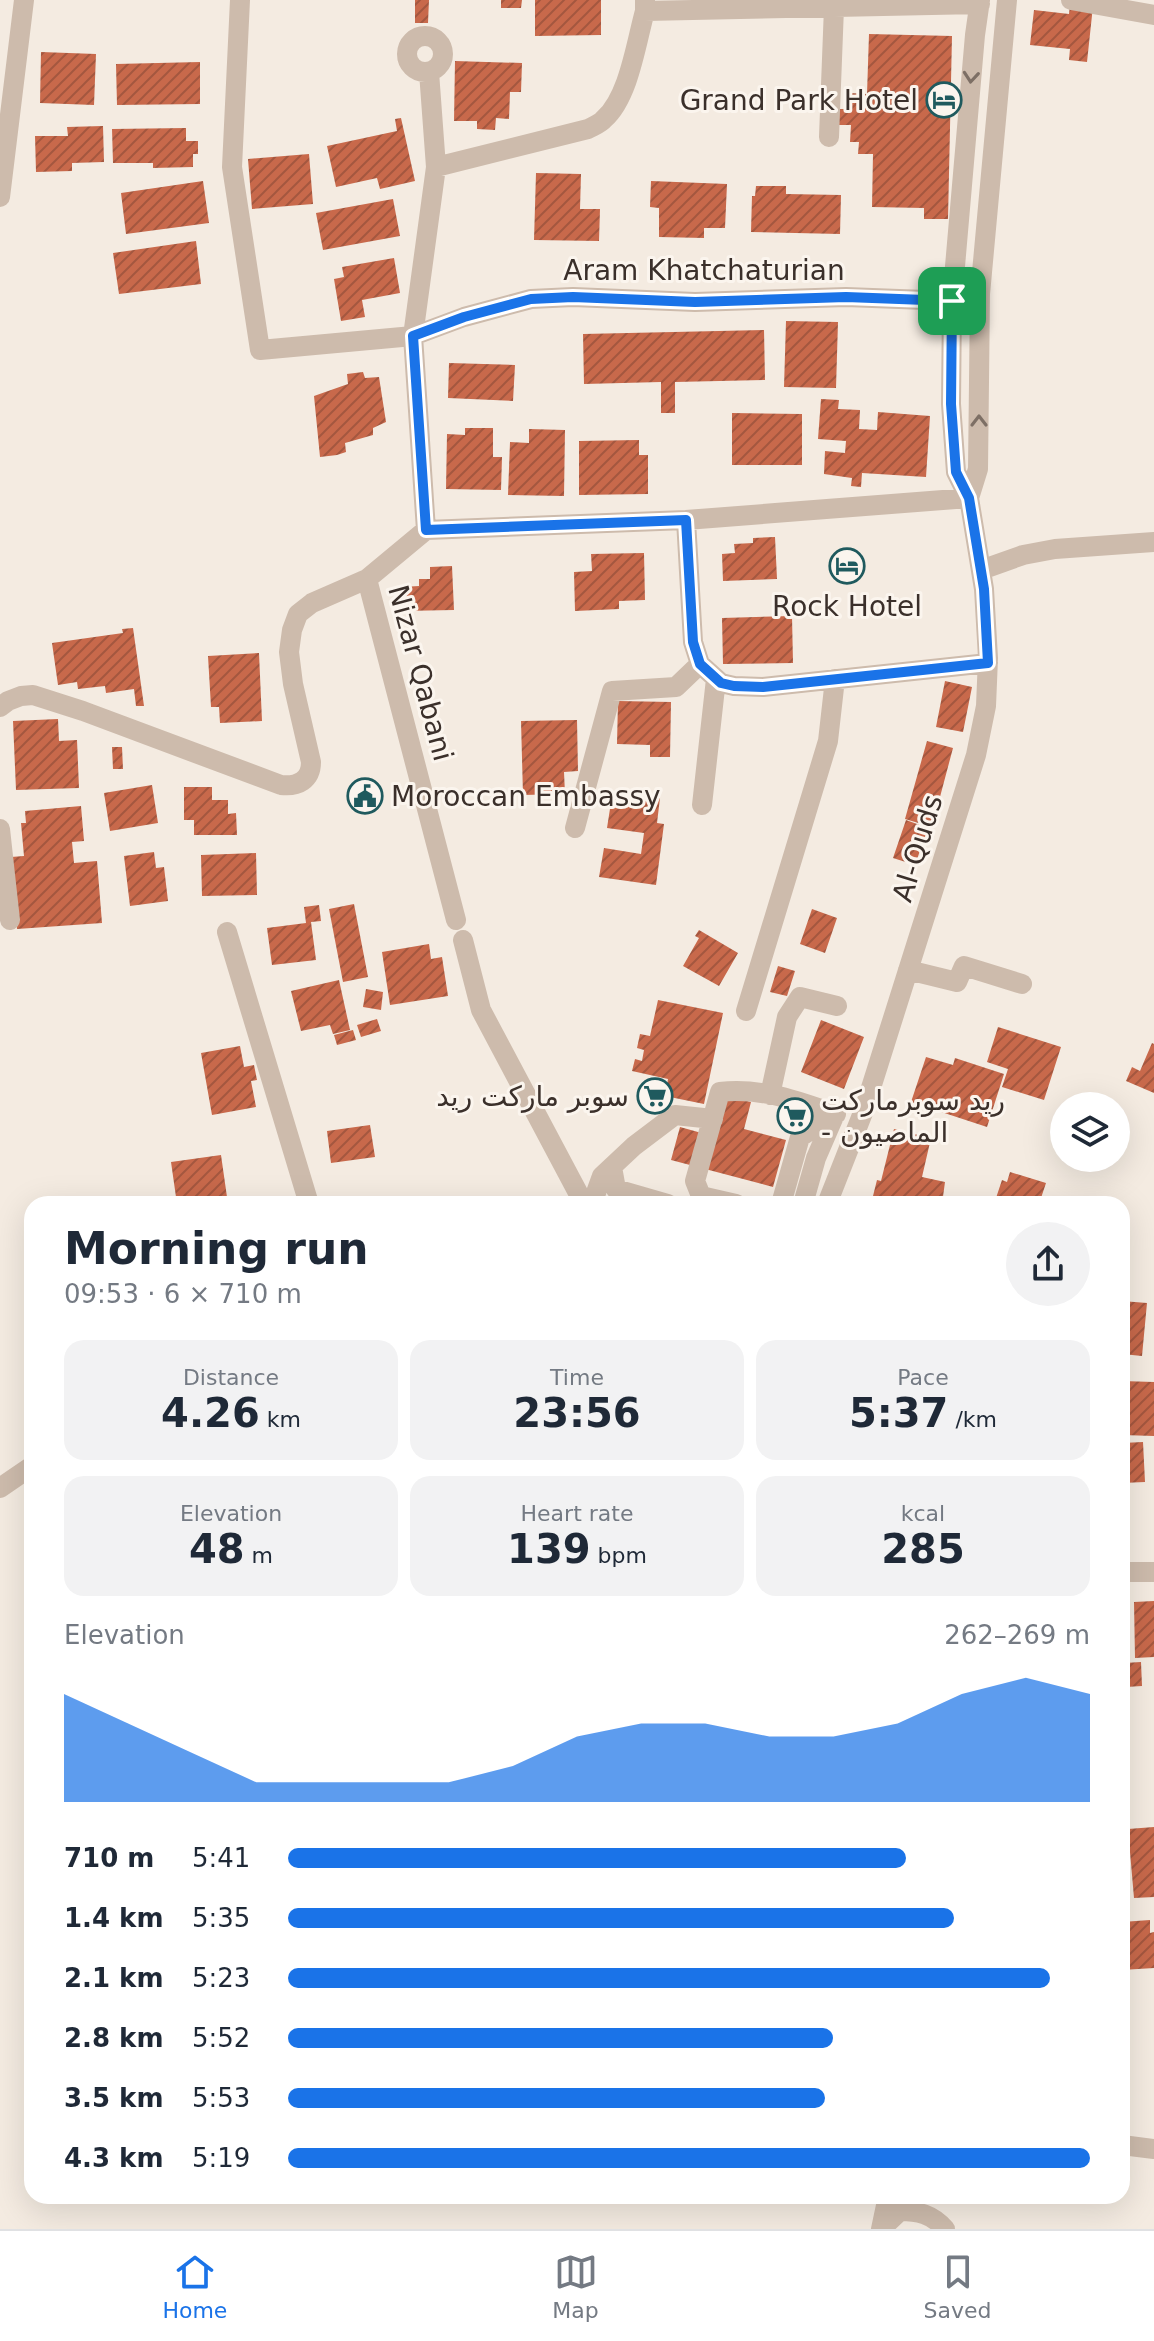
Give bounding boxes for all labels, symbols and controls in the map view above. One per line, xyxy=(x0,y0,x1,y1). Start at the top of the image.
one-way arrow xyxy=(963,71,980,84)
hotel icon: Grand Park Hotel xyxy=(925,81,963,119)
place label: Grand Park Hotel xyxy=(680,84,918,117)
street label: Aram Khatchaturian xyxy=(563,254,845,287)
pin xyxy=(918,267,986,335)
icon: arrive xyxy=(930,279,974,323)
one-way arrow xyxy=(970,414,988,427)
hotel icon: Rock Hotel xyxy=(828,547,866,585)
street label: Nizar Qabani xyxy=(381,582,460,765)
place label: Rock Hotel xyxy=(772,590,922,623)
public building icon: Moroccan Embassy xyxy=(346,777,384,815)
place label: Moroccan Embassy xyxy=(391,780,661,813)
street label: Al-Quds xyxy=(886,791,949,906)
supermarket icon: سوبر ماركت ريد xyxy=(636,1077,674,1115)
place label: سوبر ماركت ريد xyxy=(436,1080,629,1113)
place label: ريد سوبرماركت - الماصيون xyxy=(821,1084,1005,1149)
map controls xyxy=(1050,1092,1130,1172)
button: layers xyxy=(1050,1092,1130,1172)
supermarket icon: ريد سوبرماركت - الماصيون xyxy=(776,1097,814,1135)
button: share xyxy=(1006,1222,1090,1306)
text: Morning run xyxy=(64,1223,369,1274)
text: 09:53 · 6 × 710 m xyxy=(64,1279,302,1309)
text: Distance xyxy=(183,1365,279,1390)
text: Time xyxy=(550,1365,604,1390)
text: Pace xyxy=(897,1365,949,1390)
text: 4.26 xyxy=(161,1390,260,1436)
text: 23:56 xyxy=(513,1390,641,1436)
text: 5:37 xyxy=(849,1390,948,1436)
text: km xyxy=(260,1407,301,1432)
text: /km xyxy=(948,1407,997,1432)
text: Elevation xyxy=(180,1501,282,1526)
text: Heart rate xyxy=(521,1501,633,1526)
text: kcal xyxy=(901,1501,945,1526)
text: 48 xyxy=(189,1526,245,1572)
text: 139 xyxy=(507,1526,591,1572)
text: 285 xyxy=(881,1526,965,1572)
text: m xyxy=(245,1543,273,1568)
text: bpm xyxy=(591,1543,647,1568)
text: Elevation xyxy=(64,1620,185,1650)
text: 262–269 m xyxy=(944,1620,1090,1650)
text: 710 m xyxy=(64,1843,154,1873)
text: 5:41 xyxy=(192,1843,250,1873)
text: 1.4 km xyxy=(64,1903,164,1933)
text: 5:35 xyxy=(192,1903,250,1933)
text: 2.1 km xyxy=(64,1963,164,1993)
text: 5:23 xyxy=(192,1963,250,1993)
text: 2.8 km xyxy=(64,2023,164,2053)
text: 5:52 xyxy=(192,2023,250,2053)
text: 3.5 km xyxy=(64,2083,164,2113)
text: 5:53 xyxy=(192,2083,250,2113)
text: 4.3 km xyxy=(64,2143,164,2173)
text: 5:19 xyxy=(192,2143,250,2173)
tab: Home xyxy=(162,2250,227,2323)
tab: Map xyxy=(552,2250,599,2323)
tab: Saved xyxy=(924,2250,992,2323)

